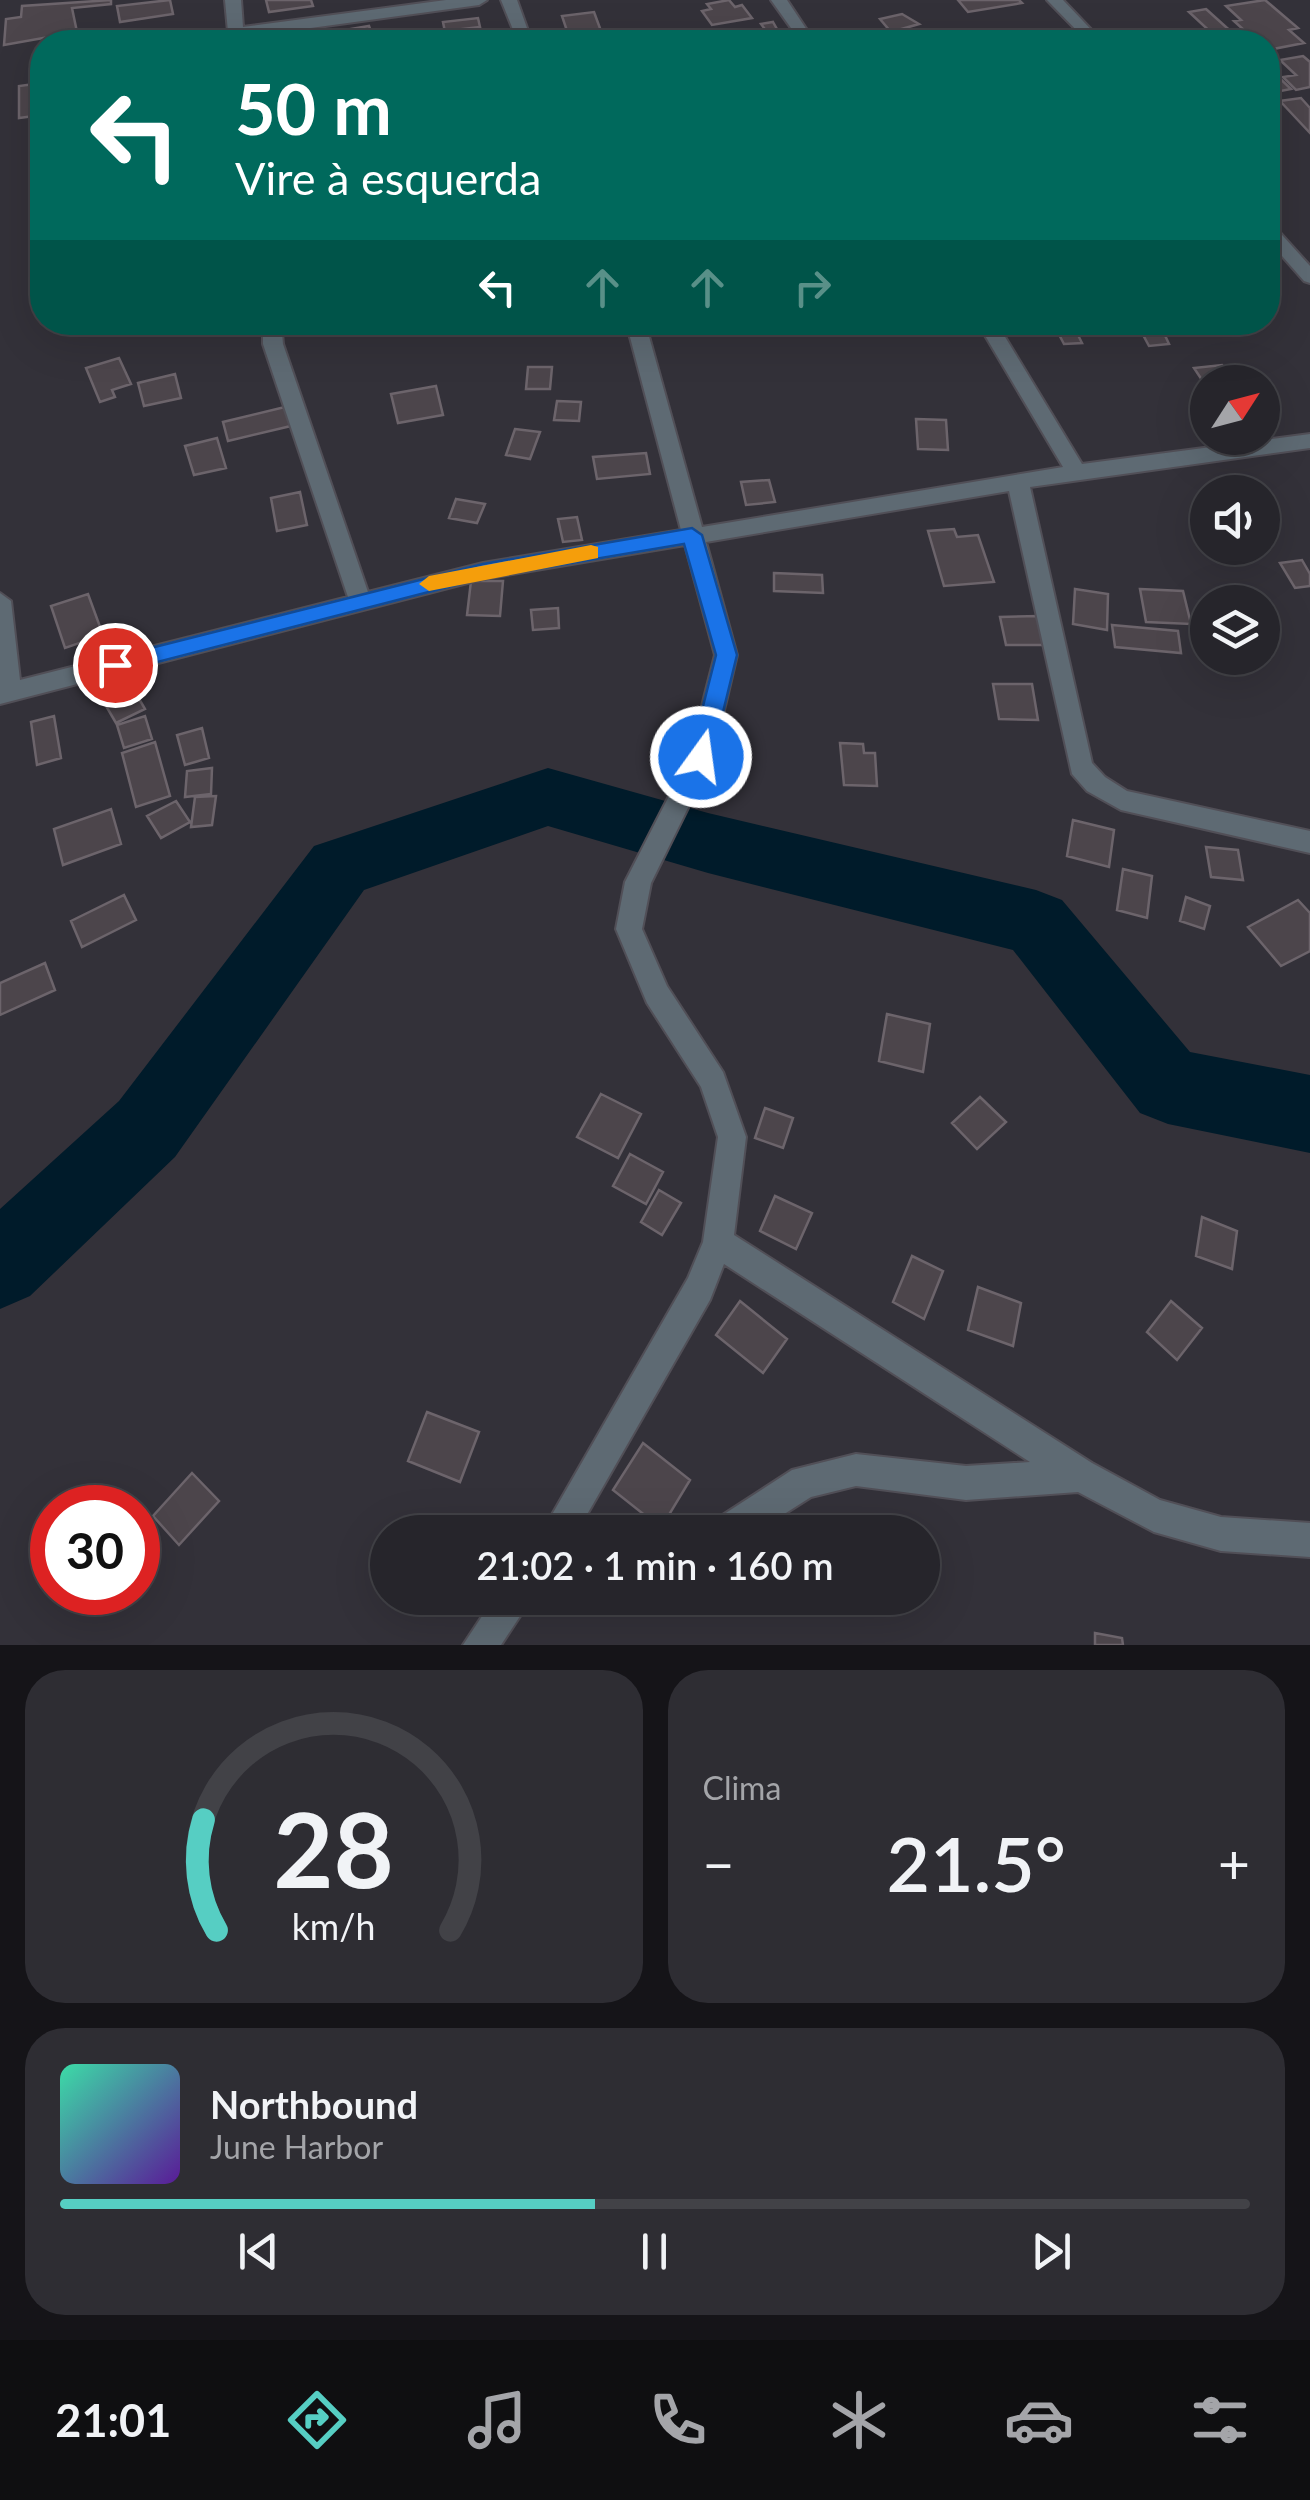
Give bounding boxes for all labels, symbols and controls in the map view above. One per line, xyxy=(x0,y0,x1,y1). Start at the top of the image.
text: 50 m xyxy=(235,66,392,150)
icon: left xyxy=(70,70,200,200)
text: Vire à esquerda xyxy=(235,151,541,205)
icon: left xyxy=(470,260,525,315)
icon: ahead xyxy=(575,260,630,315)
icon: ahead xyxy=(680,260,735,315)
icon: right xyxy=(785,260,840,315)
north arrow xyxy=(1190,365,1280,455)
map controls xyxy=(1190,365,1280,675)
button: sound xyxy=(1190,475,1280,565)
button: layers xyxy=(1190,585,1280,675)
pin xyxy=(73,623,158,708)
icon: arrive xyxy=(88,638,143,693)
position arrow xyxy=(649,705,753,809)
speed limit sign: 30 xyxy=(30,1485,160,1615)
text: 21:02 · 1 min · 160 m xyxy=(477,1542,833,1588)
text: Clima xyxy=(703,1768,781,1807)
text: 28 xyxy=(273,1785,394,1910)
text: 21.5° xyxy=(887,1818,1066,1908)
text: − xyxy=(703,1830,734,1896)
text: + xyxy=(1218,1830,1250,1896)
text: km/h xyxy=(292,1905,376,1948)
text: Northbound xyxy=(210,2081,418,2127)
text: June Harbor xyxy=(210,2127,383,2166)
icon: previous xyxy=(231,2224,286,2279)
icon: pause xyxy=(627,2224,682,2279)
icon: next xyxy=(1024,2224,1079,2279)
icon: directions xyxy=(282,2385,352,2455)
icon: music xyxy=(462,2385,532,2455)
icon: phone xyxy=(643,2385,713,2455)
icon: climate xyxy=(824,2385,894,2455)
icon: car xyxy=(1004,2385,1074,2455)
icon: filters xyxy=(1185,2385,1255,2455)
text: 21:01 xyxy=(55,2393,171,2447)

